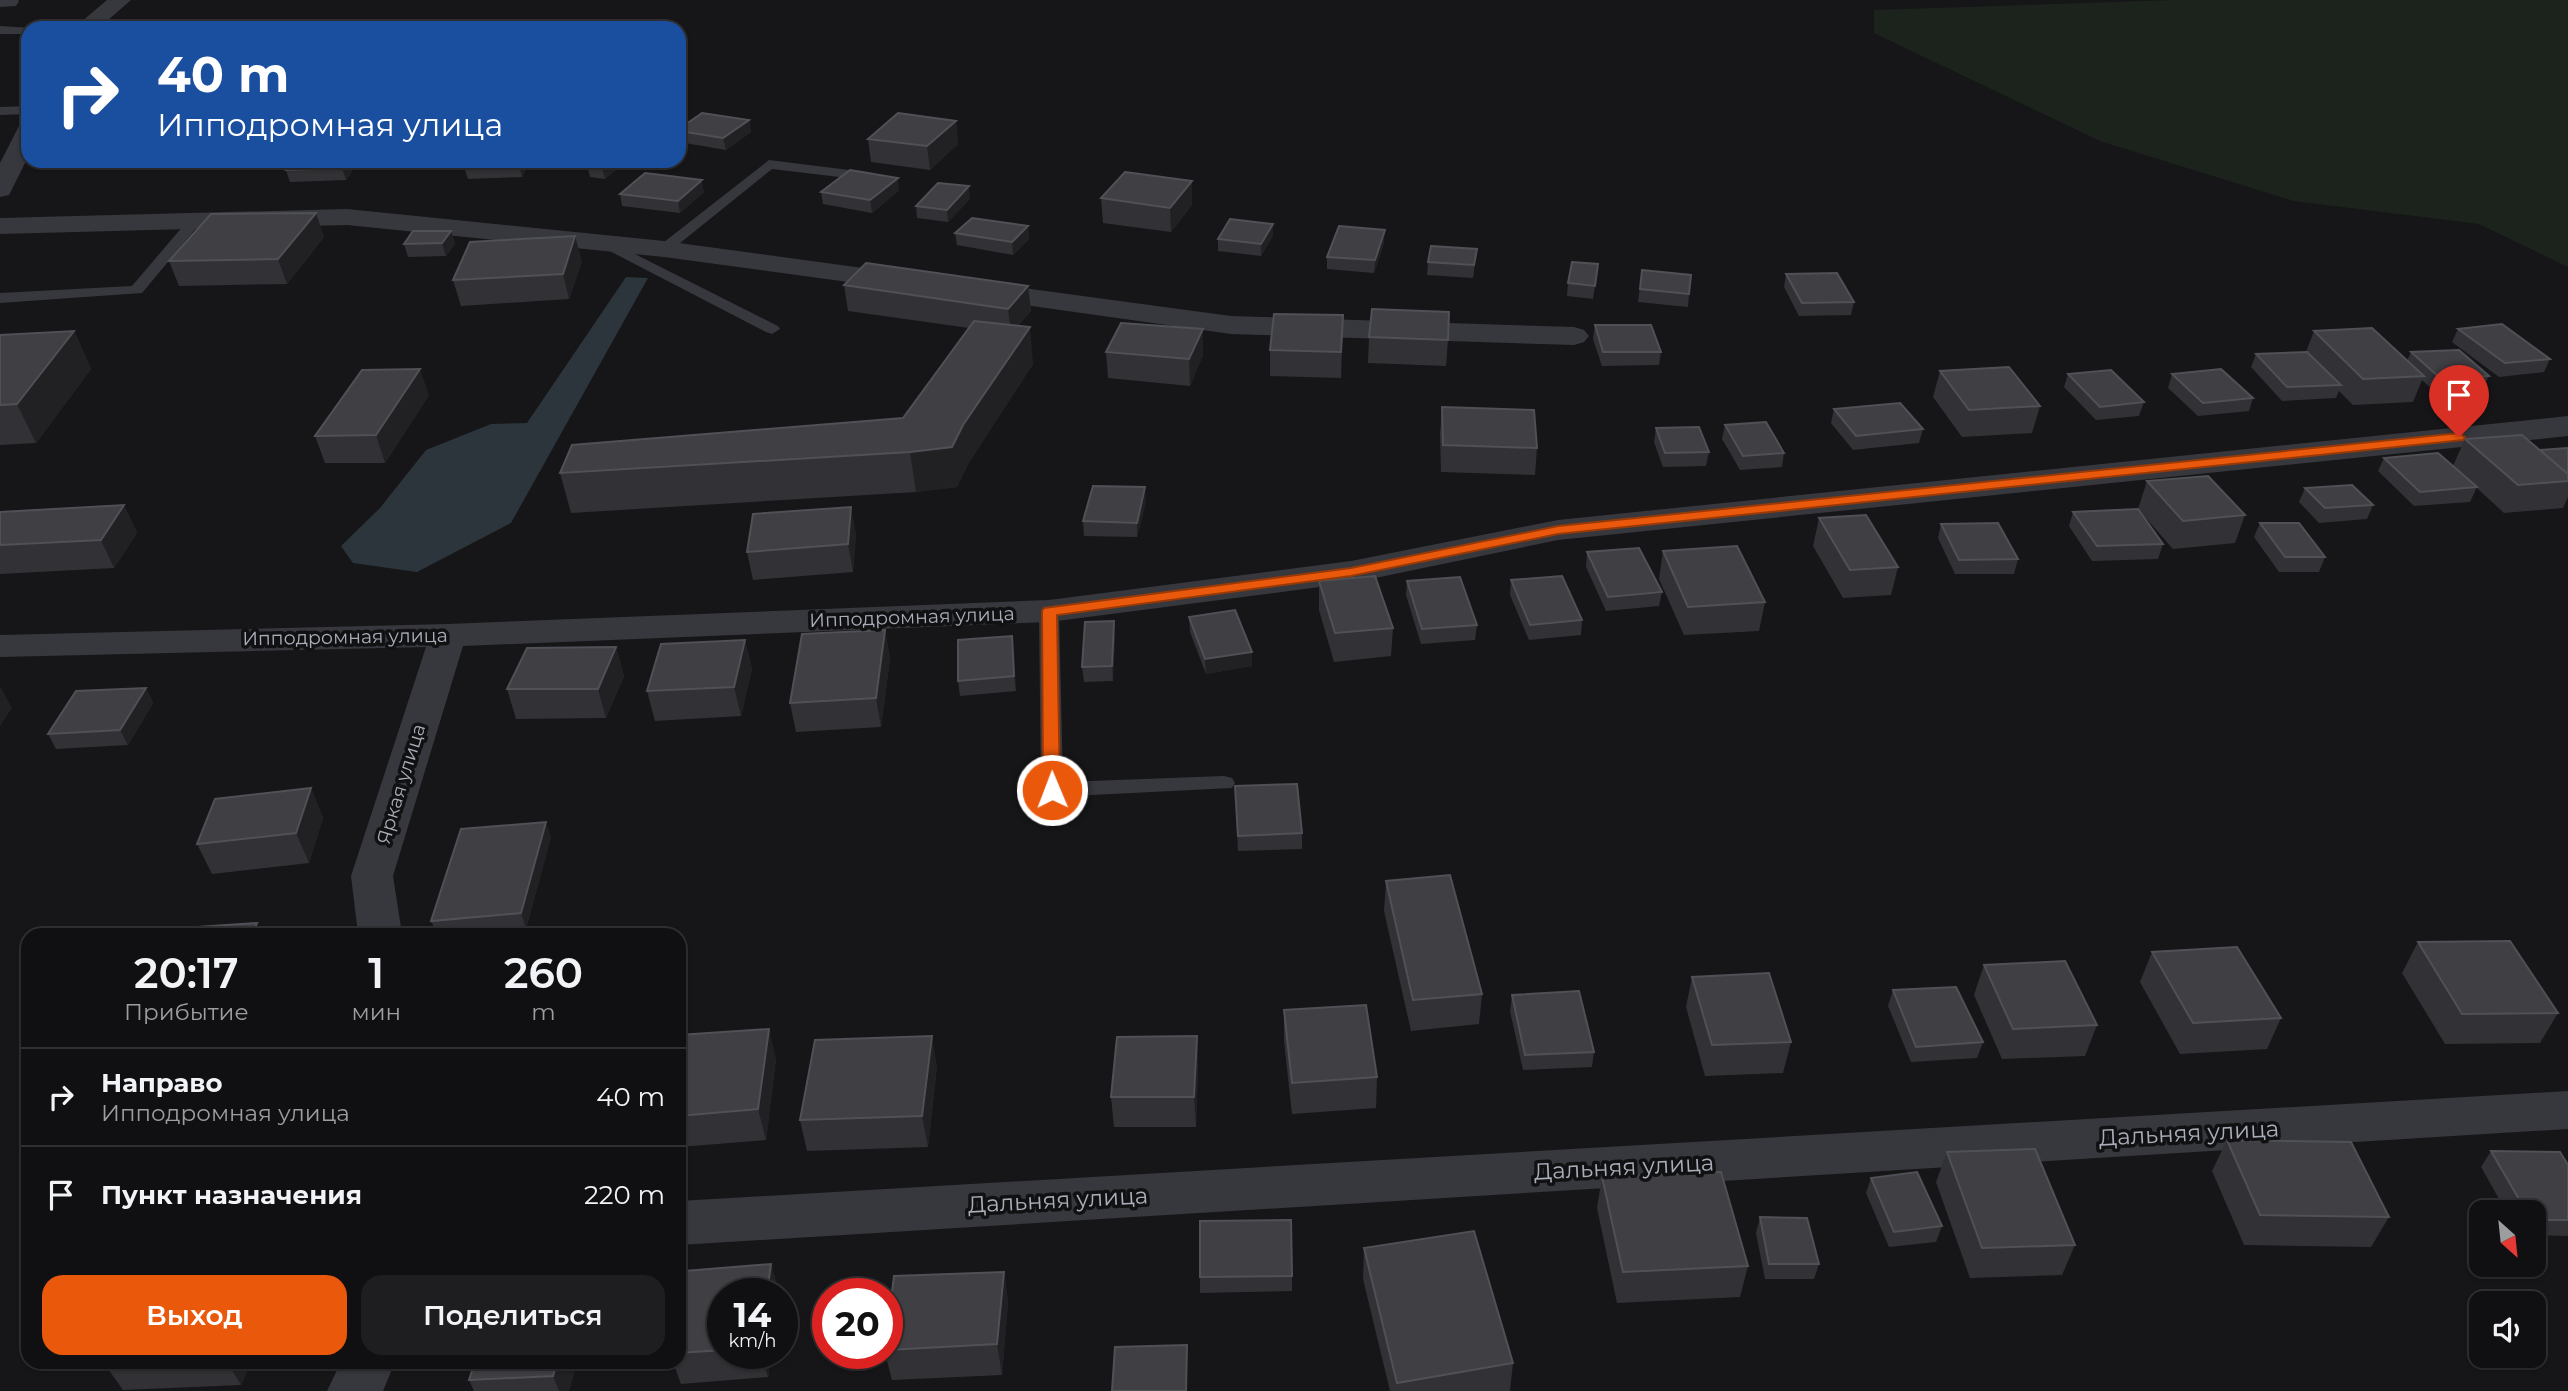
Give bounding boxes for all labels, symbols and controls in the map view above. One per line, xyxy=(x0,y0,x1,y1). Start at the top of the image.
text: 40 m xyxy=(157,45,289,104)
icon: right xyxy=(42,49,133,140)
text: Ипподромная улица xyxy=(157,105,503,144)
pin xyxy=(2429,365,2489,437)
icon: arrive xyxy=(2440,376,2478,414)
street label: Ипподромная улица xyxy=(809,602,1015,632)
street label: Ипподромная улица xyxy=(242,624,448,650)
street label: Яркая улица xyxy=(372,721,430,847)
position arrow xyxy=(1015,753,1089,827)
text: 20:17 xyxy=(134,947,239,999)
text: 1 xyxy=(368,947,384,999)
text: 260 xyxy=(504,947,583,999)
text: Прибытие xyxy=(124,998,249,1026)
text: мин xyxy=(352,998,401,1026)
text: m xyxy=(531,998,556,1026)
text: Направо xyxy=(101,1067,222,1099)
icon: right xyxy=(42,1078,80,1116)
text: 40 m xyxy=(596,1081,665,1113)
text: Ипподромная улица xyxy=(101,1099,350,1127)
street label: Дальняя улица xyxy=(2098,1114,2280,1152)
street label: Дальняя улица xyxy=(1533,1148,1715,1186)
icon: arrive xyxy=(42,1176,80,1214)
text: Пункт назначения xyxy=(101,1179,362,1211)
text: 220 m xyxy=(584,1179,665,1211)
street label: Дальняя улица xyxy=(967,1181,1149,1219)
north arrow xyxy=(2469,1200,2546,1278)
map controls xyxy=(2469,1200,2546,1368)
button: Выход xyxy=(42,1275,347,1355)
button: Поделиться xyxy=(361,1275,665,1355)
speed limit sign: 20 xyxy=(812,1278,903,1369)
button: sound xyxy=(2469,1291,2546,1368)
text: 14 xyxy=(734,1293,771,1336)
text: km/h xyxy=(728,1330,777,1352)

